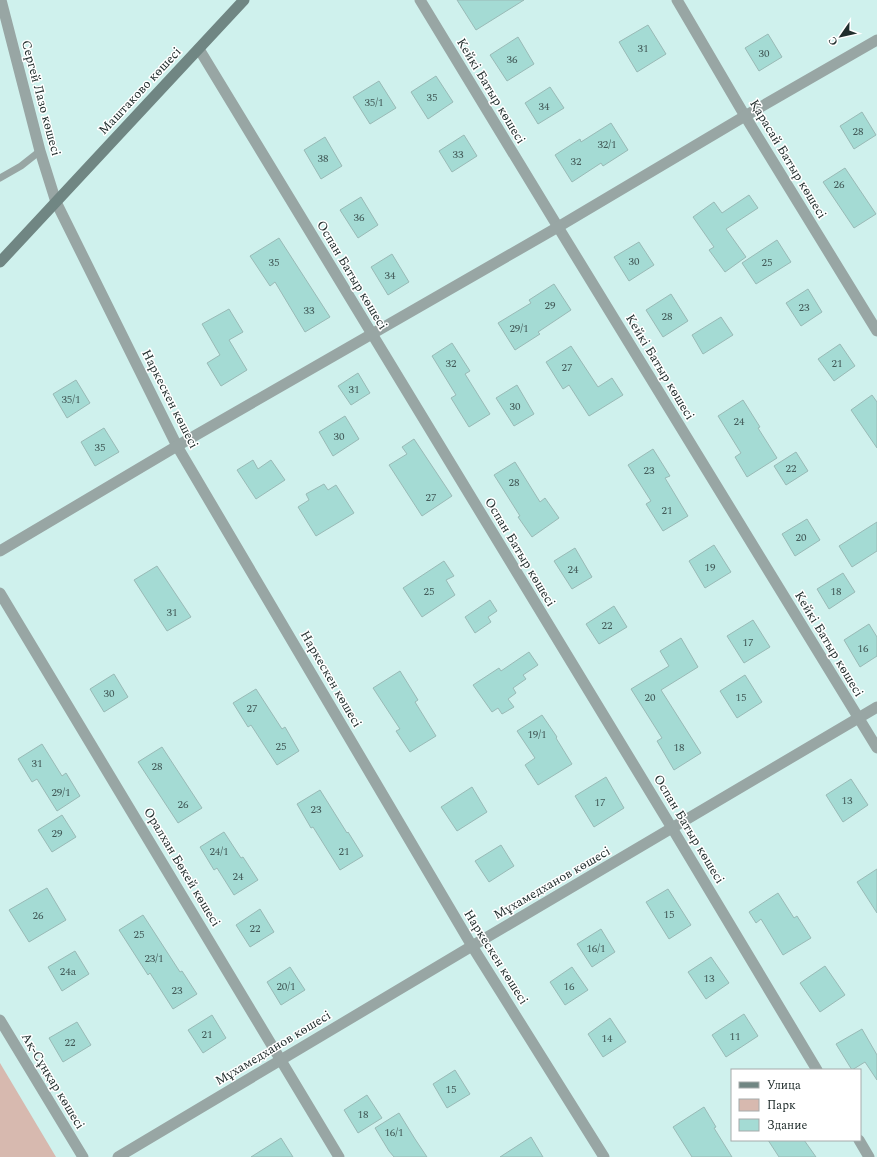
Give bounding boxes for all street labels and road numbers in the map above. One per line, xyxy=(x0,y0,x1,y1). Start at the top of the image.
street label: Кейкі Батыр көшесі xyxy=(451,34,531,148)
street label: Сергей Лазо көшесі xyxy=(16,38,66,158)
street label: Маштаково көшесі xyxy=(94,43,186,139)
street label: Қарасай Батыр көшесі xyxy=(744,95,832,223)
street label: Оспан Батыр көшесі xyxy=(311,217,393,333)
street label: Кейкі Батыр көшесі xyxy=(620,310,700,424)
street label: Наркескен көшесі xyxy=(136,346,204,452)
street label: Оспан Батыр көшесі xyxy=(479,494,561,610)
street label: Кейкі Батыр көшесі xyxy=(789,587,869,701)
street label: Наркескен көшесі xyxy=(295,627,367,731)
street label: Оспан Батыр көшесі xyxy=(648,771,730,887)
street label: Оралхан Бөкей көшесі xyxy=(138,804,226,930)
street label: Мұхамедханов көшесі xyxy=(490,841,614,925)
street label: Наркескен көшесі xyxy=(459,905,533,1009)
street label: Мұхамедханов көшесі xyxy=(211,1005,335,1091)
street label: Ақ-Сұңқар көшесі xyxy=(16,1029,90,1133)

